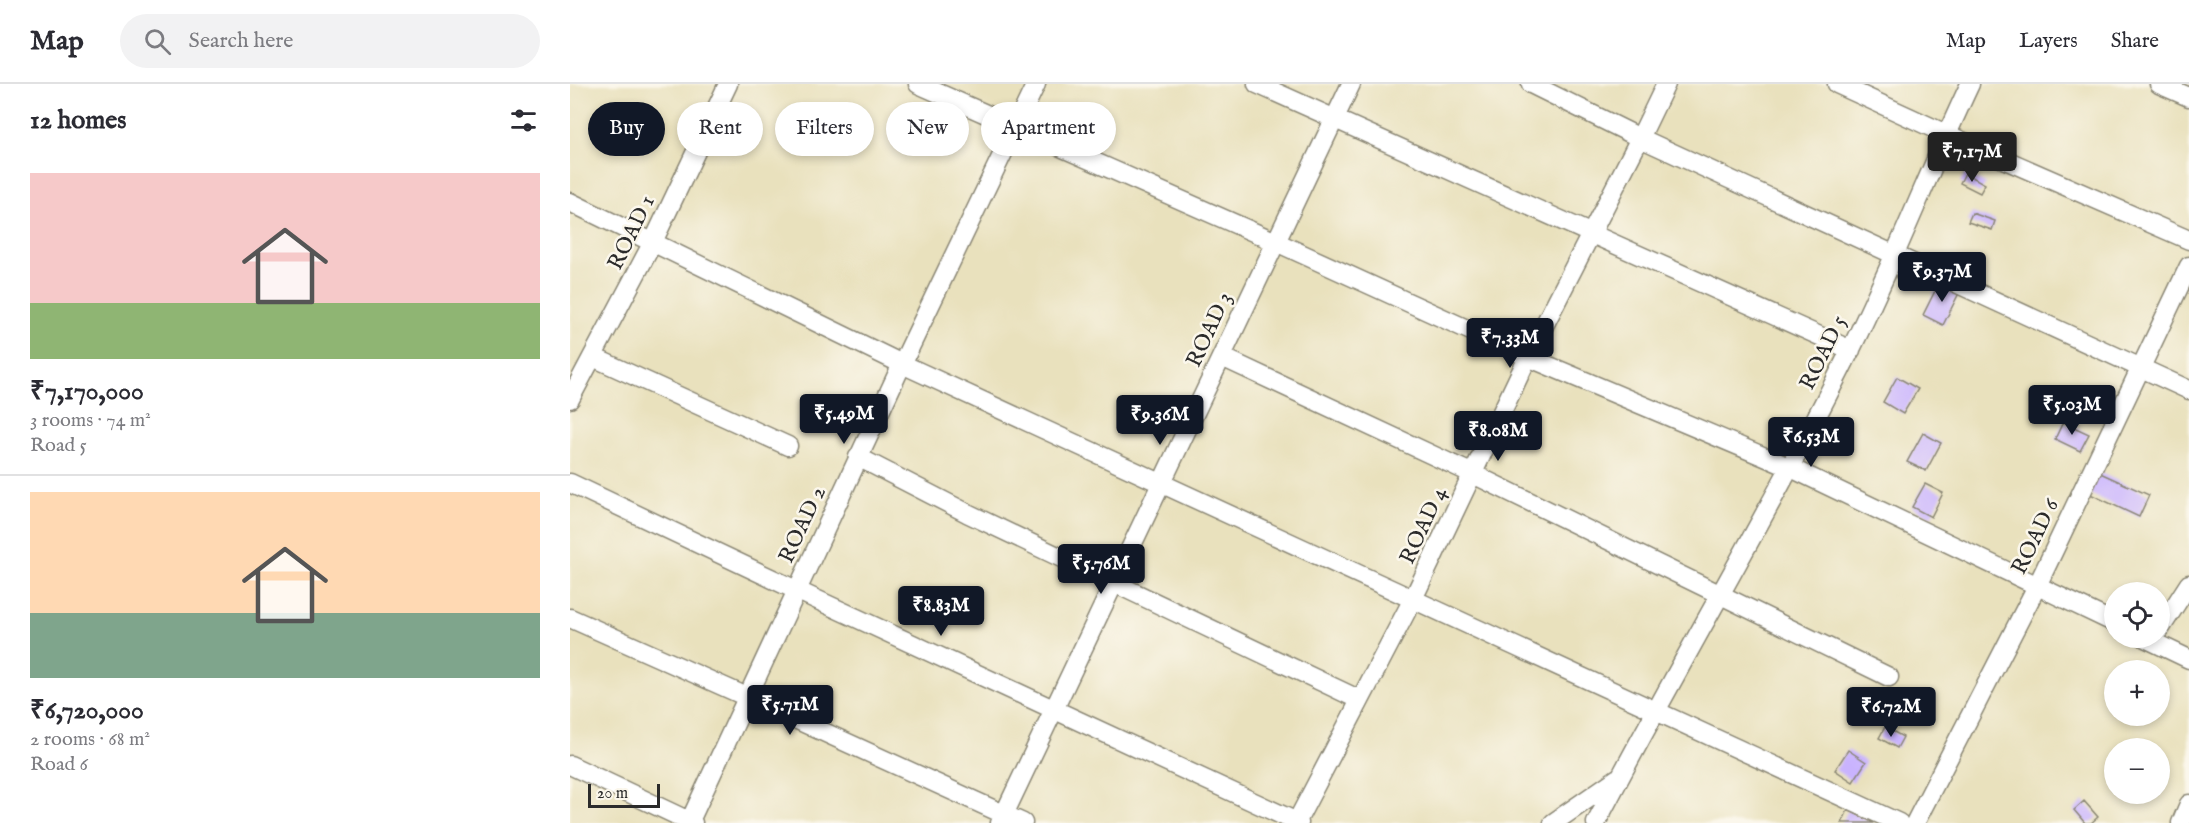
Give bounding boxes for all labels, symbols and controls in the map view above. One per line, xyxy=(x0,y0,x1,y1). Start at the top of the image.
search box xyxy=(120,14,540,68)
text: Map xyxy=(30,24,84,59)
icon: search xyxy=(141,25,174,58)
text: Search here xyxy=(189,27,293,55)
text: Map xyxy=(1946,28,1986,55)
text: Layers xyxy=(2019,28,2078,55)
text: Share xyxy=(2111,28,2159,55)
chip: Buy xyxy=(588,102,665,156)
chip: Rent xyxy=(677,102,763,156)
chip: Filters xyxy=(775,102,874,156)
chip: New xyxy=(886,102,969,156)
chip: Apartment xyxy=(981,102,1116,156)
text: 12 homes xyxy=(30,104,126,137)
icon: filters xyxy=(507,104,540,137)
pin: ₹7.17M xyxy=(1923,132,2021,183)
text: ₹7.17M xyxy=(1942,139,2002,164)
street label: ROAD 1 xyxy=(602,191,662,275)
icon: home xyxy=(231,212,339,320)
pin: ₹9.37M xyxy=(1893,252,1991,303)
text: ₹9.37M xyxy=(1912,259,1972,284)
street label: ROAD 3 xyxy=(1180,288,1239,372)
street label: ROAD 5 xyxy=(1794,311,1854,395)
pin: ₹7.33M xyxy=(1461,318,1559,369)
text: ₹7.33M xyxy=(1481,325,1539,350)
text: ₹7,170,000 xyxy=(30,375,144,408)
pin: ₹5.03M xyxy=(2023,385,2121,436)
text: ₹5.03M xyxy=(2042,392,2102,417)
pin: ₹5.49M xyxy=(795,394,893,445)
pin: ₹9.36M xyxy=(1111,395,1209,446)
text: ₹5.49M xyxy=(814,401,874,426)
text: ₹9.36M xyxy=(1130,402,1190,427)
text: 3 rooms · 74 m² xyxy=(30,408,151,433)
pin: ₹8.08M xyxy=(1449,411,1547,462)
pin: ₹6.53M xyxy=(1762,417,1860,468)
text: ₹8.08M xyxy=(1468,418,1528,443)
text: ₹6.53M xyxy=(1782,424,1840,449)
text: Road 5 xyxy=(30,433,87,458)
street label: ROAD 2 xyxy=(773,482,833,568)
street label: ROAD 4 xyxy=(1394,483,1454,569)
street label: ROAD 6 xyxy=(2006,494,2066,579)
icon: home xyxy=(231,531,339,639)
pin: ₹5.76M xyxy=(1052,544,1150,595)
text: ₹5.76M xyxy=(1072,551,1130,576)
map controls xyxy=(2104,582,2170,804)
button: locate xyxy=(2104,582,2170,648)
pin: ₹8.83M xyxy=(892,586,990,637)
text: ₹8.83M xyxy=(912,593,970,618)
button: + xyxy=(2104,660,2170,726)
pin: ₹5.71M xyxy=(741,685,839,736)
pin: ₹6.72M xyxy=(1842,687,1940,738)
text: ₹5.71M xyxy=(761,692,819,717)
text: ₹6,720,000 xyxy=(30,694,144,727)
text: ₹6.72M xyxy=(1861,694,1921,719)
text: 2 rooms · 68 m² xyxy=(30,727,150,752)
button: − xyxy=(2104,738,2170,804)
text: Road 6 xyxy=(30,752,88,777)
scale bar xyxy=(588,781,660,808)
text: 20 m xyxy=(597,784,628,804)

